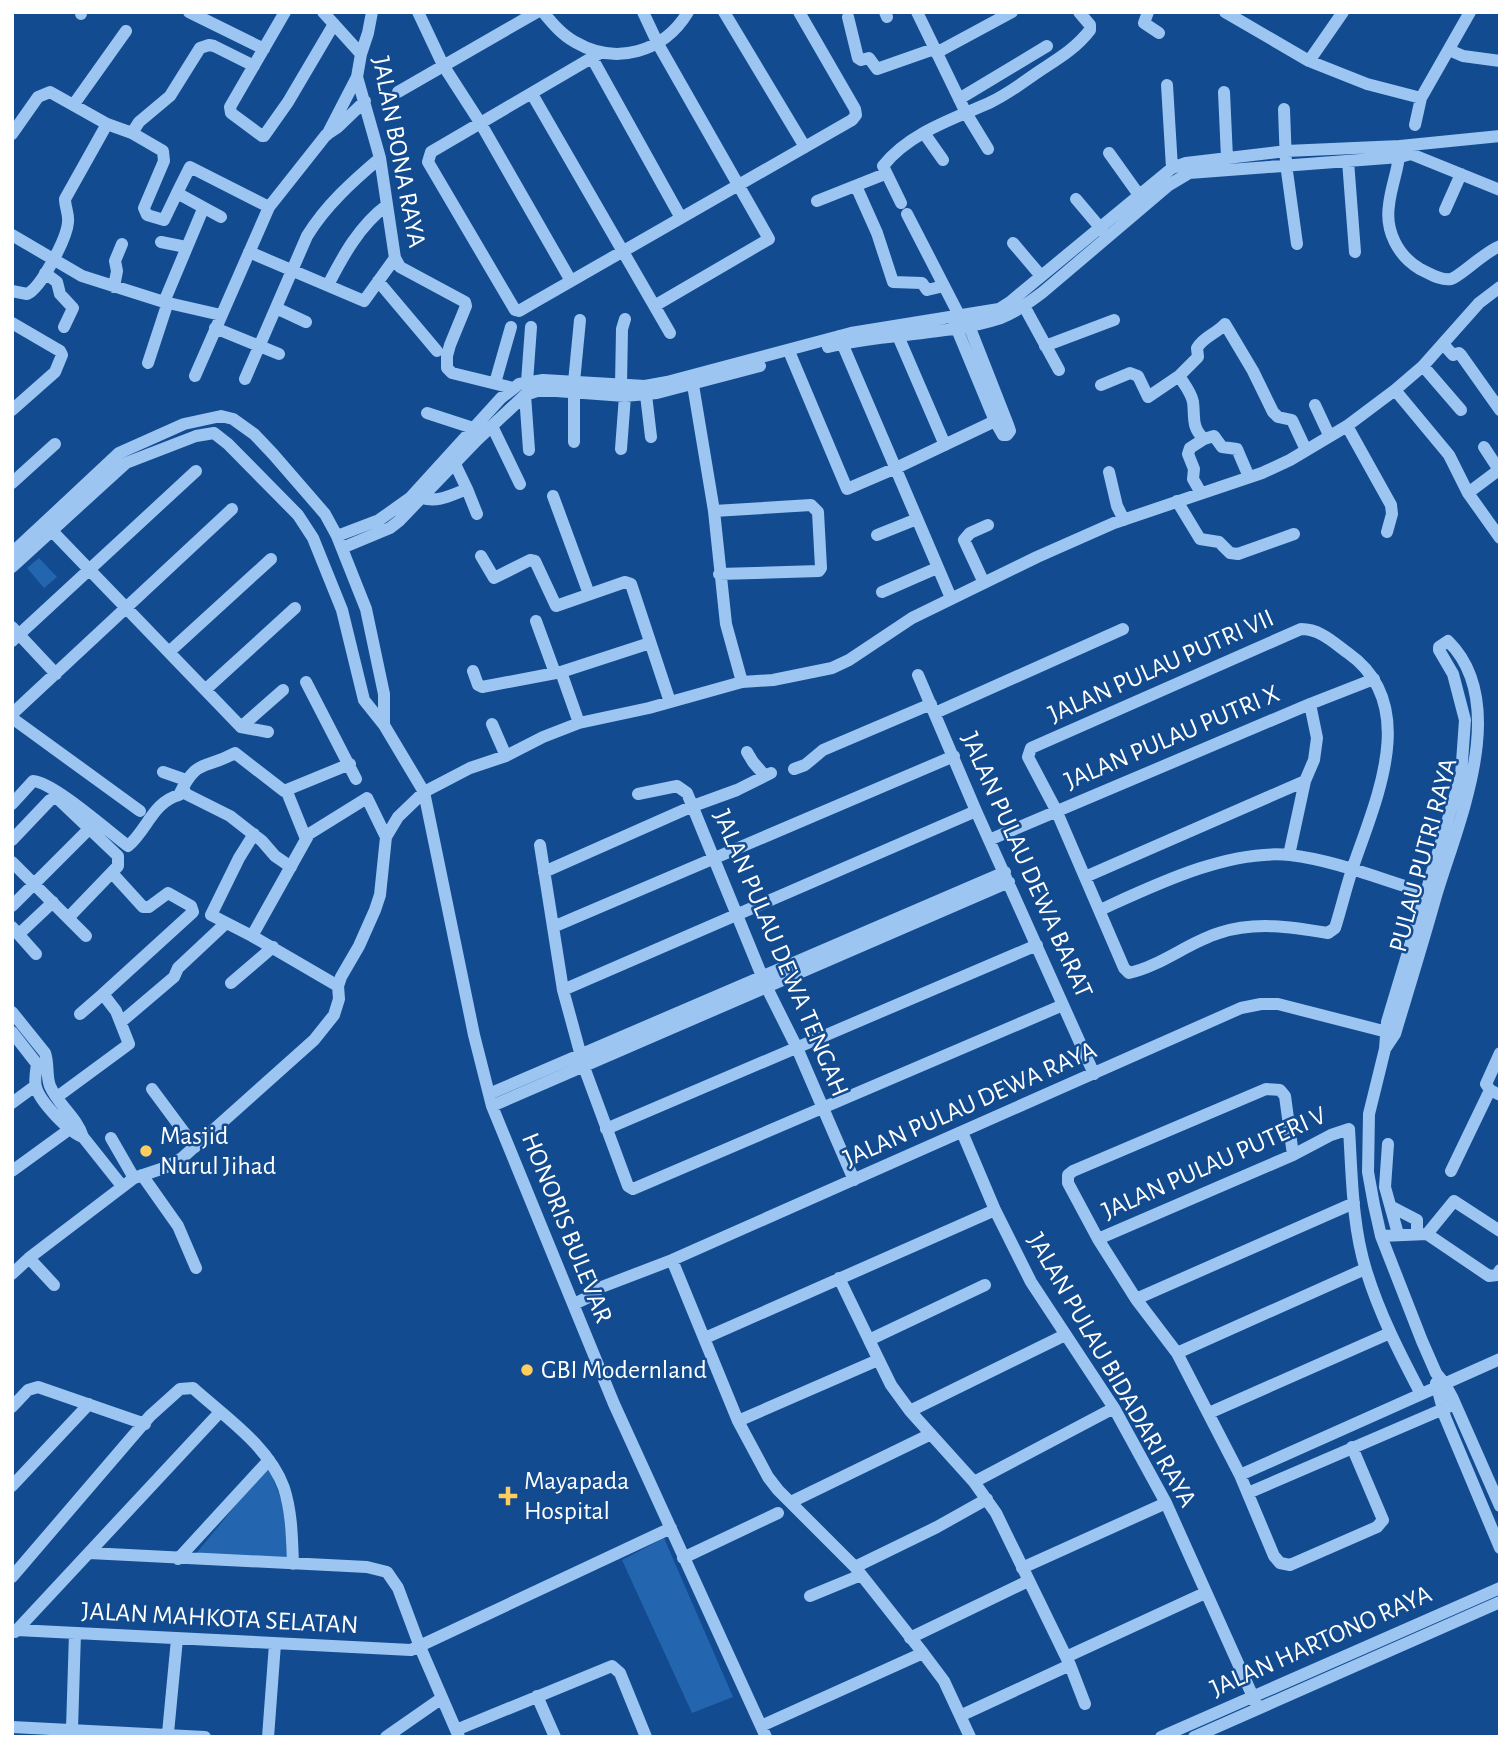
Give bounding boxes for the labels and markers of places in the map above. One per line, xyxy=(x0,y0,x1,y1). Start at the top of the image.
place label: Masjid Nurul Jihad xyxy=(160,1123,276,1179)
marker: Masjid Nurul Jihad xyxy=(138,1143,154,1159)
place label: GBI Modernland xyxy=(541,1357,707,1383)
marker: GBI Modernland xyxy=(519,1362,535,1378)
place label: Mayapada Hospital xyxy=(524,1468,629,1524)
marker: Mayapada Hospital xyxy=(498,1486,518,1506)

